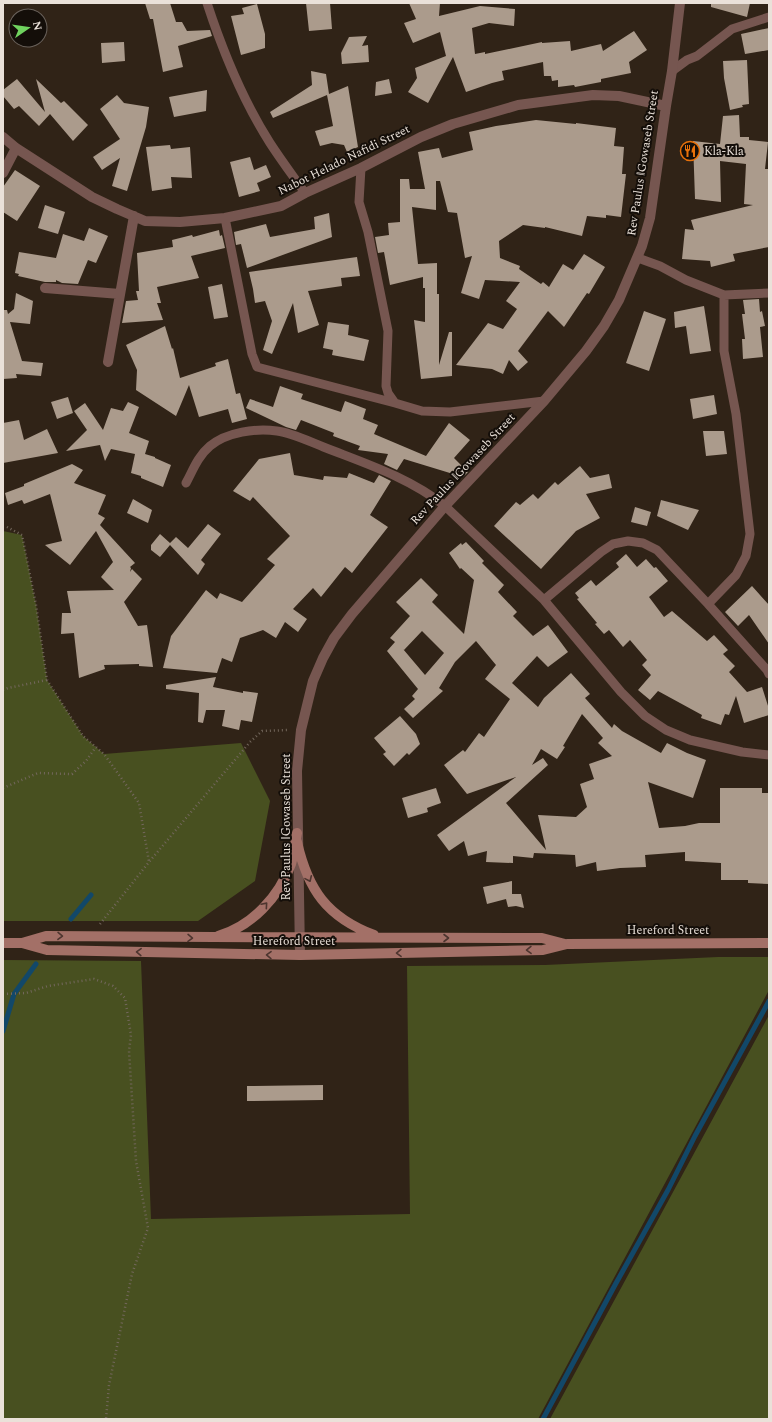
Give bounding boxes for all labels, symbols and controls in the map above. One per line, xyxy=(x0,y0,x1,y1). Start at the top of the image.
north arrow xyxy=(8,8,48,48)
text: N xyxy=(28,20,47,32)
street label: Rev Paulus ǁGowaseb Street xyxy=(622,89,664,237)
street label: Nabot Helado Nafidi Street xyxy=(275,120,413,200)
restaurant icon: Kla-Kla xyxy=(679,140,701,162)
place label: Kla-Kla xyxy=(704,142,744,161)
street label: Rev Paulus ǁGowaseb Street xyxy=(406,409,520,529)
street label: Rev Paulus ǁGowaseb Street xyxy=(277,753,296,901)
one-way arrow xyxy=(304,874,312,882)
one-way arrow xyxy=(261,902,268,910)
street label: Hereford Street xyxy=(627,921,709,940)
one-way arrow xyxy=(57,932,63,941)
street label: Hereford Street xyxy=(253,932,335,951)
one-way arrow xyxy=(187,934,193,942)
one-way arrow xyxy=(443,934,449,942)
one-way arrow xyxy=(526,946,532,954)
one-way arrow xyxy=(136,948,142,956)
one-way arrow xyxy=(396,949,402,957)
one-way arrow xyxy=(266,951,272,959)

